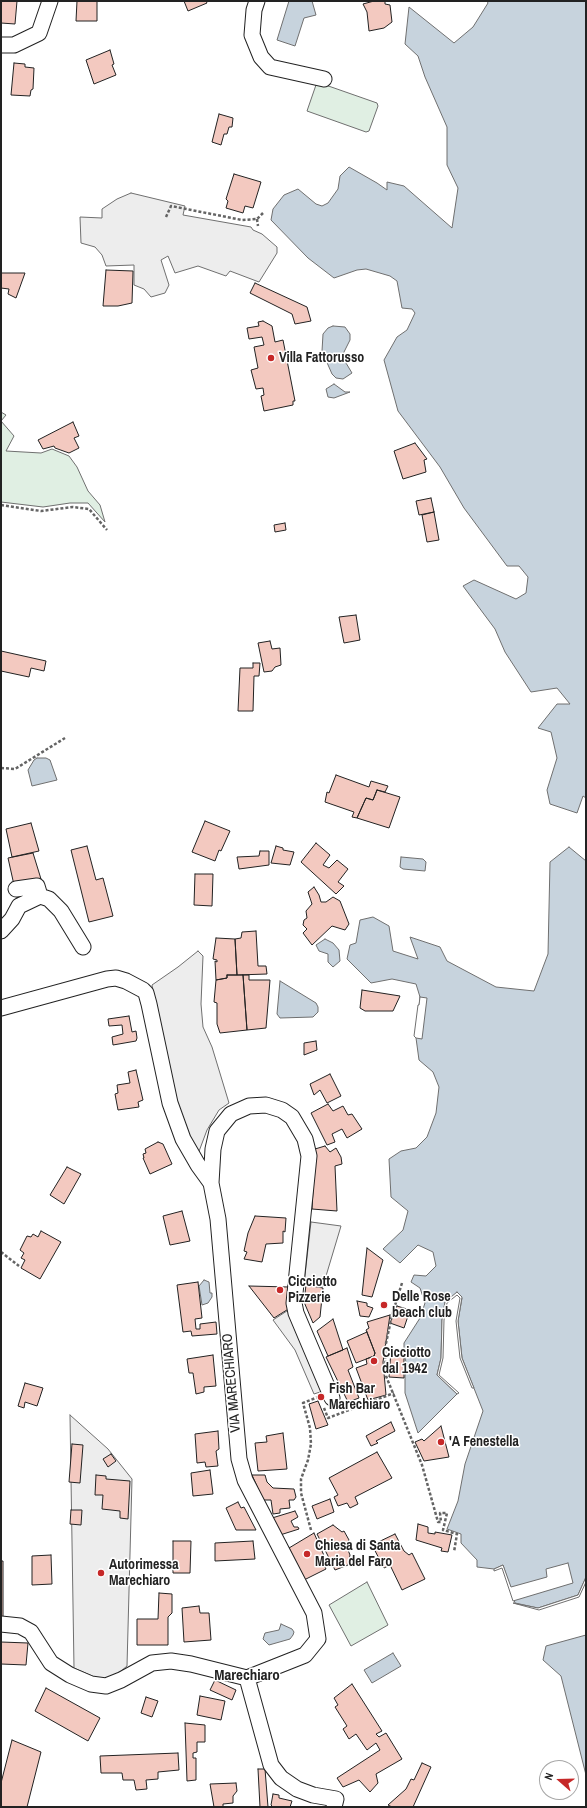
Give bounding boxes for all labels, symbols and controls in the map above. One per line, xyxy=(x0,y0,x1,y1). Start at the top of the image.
place label: Villa Fattorusso xyxy=(279,350,364,366)
marker: Villa Fattorusso xyxy=(266,353,276,363)
place label: Cicciotto Pizzerie xyxy=(288,1274,337,1306)
marker: Cicciotto Pizzerie xyxy=(275,1285,285,1295)
place label: Delle Rose beach club xyxy=(392,1289,452,1322)
marker: Delle Rose beach club xyxy=(379,1300,389,1310)
street label: VIA MARECHIARO xyxy=(219,1333,245,1433)
place label: Cicciotto dal 1942 xyxy=(382,1345,431,1378)
marker: Cicciotto dal 1942 xyxy=(369,1356,379,1366)
place label: Fish Bar Marechiaro xyxy=(329,1381,390,1414)
marker: Fish Bar Marechiaro xyxy=(316,1392,326,1402)
place label: 'A Fenestella xyxy=(449,1434,519,1450)
marker: 'A Fenestella xyxy=(436,1437,446,1447)
place label: Chiesa di Santa Maria del Faro xyxy=(315,1538,400,1570)
marker: Chiesa di Santa Maria del Faro xyxy=(302,1549,312,1559)
place label: Autorimessa Marechiaro xyxy=(109,1557,179,1590)
marker: Autorimessa Marechiaro xyxy=(96,1568,106,1578)
district label: Marechiaro xyxy=(214,1667,280,1685)
north arrow xyxy=(539,1760,579,1800)
text: N xyxy=(541,1771,556,1782)

